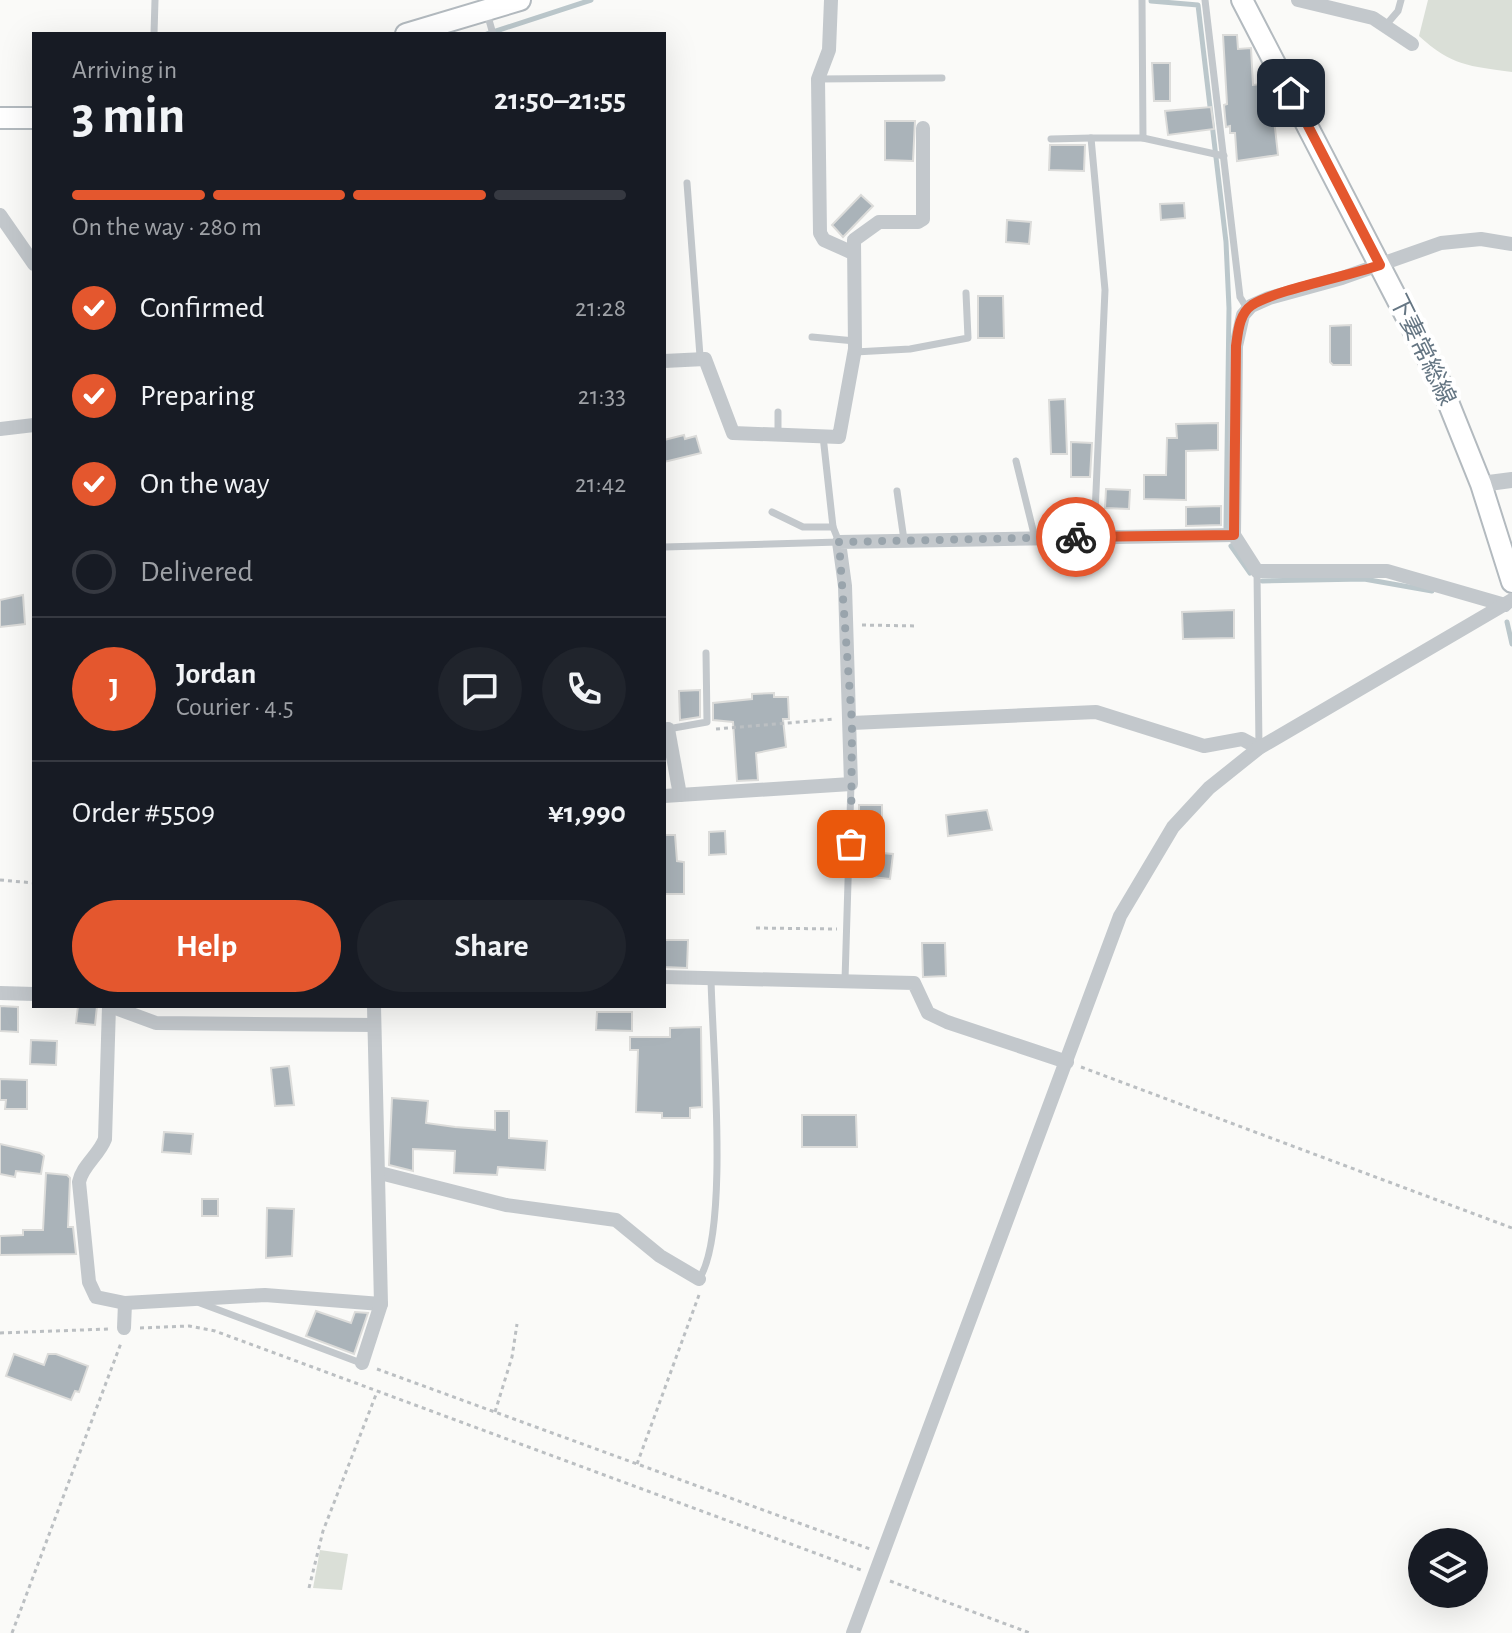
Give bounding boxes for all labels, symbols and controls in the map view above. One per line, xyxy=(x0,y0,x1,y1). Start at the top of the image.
text: Arriving in xyxy=(72,57,177,83)
pin xyxy=(1257,59,1325,127)
icon: home xyxy=(1269,71,1313,115)
text: 21:50–21:55 xyxy=(494,85,626,115)
text: 3 min xyxy=(72,90,185,142)
text: On the way · 280 m xyxy=(72,214,262,240)
icon: check xyxy=(72,286,116,330)
street label: 下妻常総線 xyxy=(1385,290,1461,409)
text: Confirmed xyxy=(140,293,264,323)
text: 21:28 xyxy=(575,295,626,321)
icon: check xyxy=(72,374,116,418)
text: Preparing xyxy=(140,381,255,411)
text: 21:33 xyxy=(578,383,626,409)
icon: check xyxy=(72,462,116,506)
text: On the way xyxy=(140,469,269,499)
text: 21:42 xyxy=(575,471,626,497)
courier xyxy=(1036,497,1116,577)
icon: bike xyxy=(1054,515,1098,559)
text: Delivered xyxy=(140,557,253,587)
button: chat xyxy=(438,647,522,731)
button: phone xyxy=(542,647,626,731)
text: Jordan xyxy=(176,659,256,689)
text: J xyxy=(109,674,119,704)
text: Courier · 4.5 xyxy=(176,694,294,720)
text: Order #5509 xyxy=(72,798,215,828)
text: ¥1,990 xyxy=(548,798,626,828)
pin xyxy=(817,810,885,878)
icon: bag xyxy=(829,822,873,866)
button: Help xyxy=(72,900,341,992)
button: Share xyxy=(357,900,626,992)
map controls xyxy=(1408,1528,1488,1608)
button: layers xyxy=(1408,1528,1488,1608)

